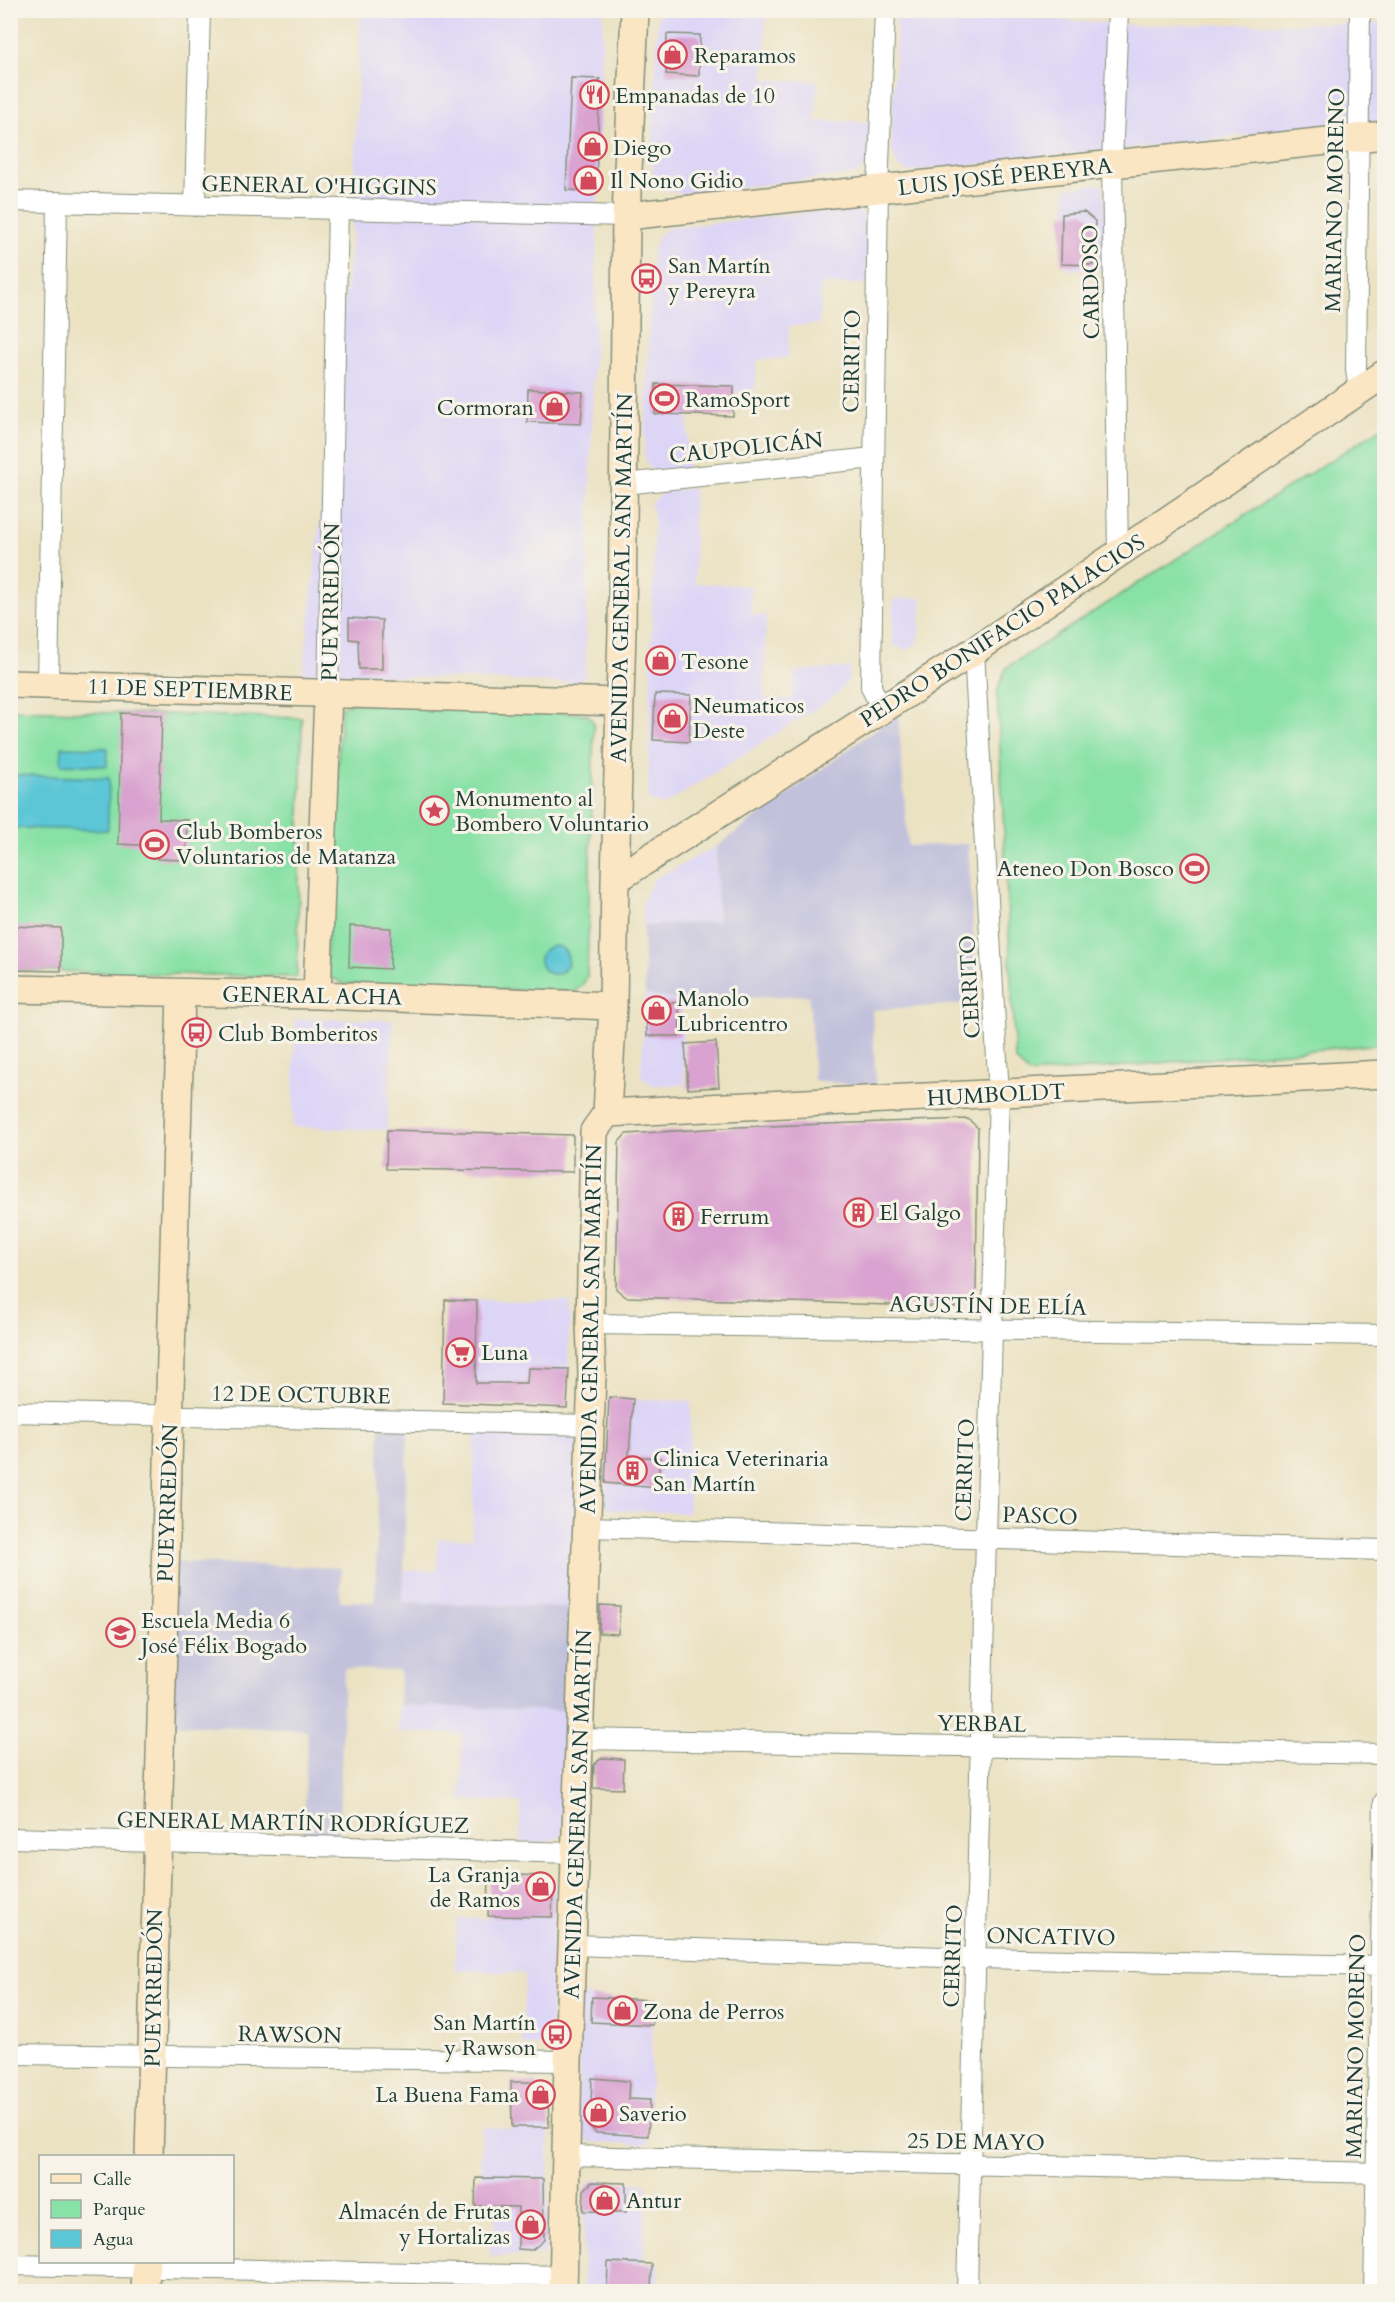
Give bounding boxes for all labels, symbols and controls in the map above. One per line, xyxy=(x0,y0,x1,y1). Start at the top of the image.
shop icon: Reparamos xyxy=(657,39,689,71)
place label: Reparamos xyxy=(694,41,796,71)
restaurant icon: Empanadas de 10 xyxy=(578,79,610,111)
place label: Empanadas de 10 xyxy=(615,81,775,111)
street label: MARIANO MORENO xyxy=(1318,87,1352,313)
shop icon: Diego xyxy=(576,131,608,163)
place label: Diego xyxy=(613,133,671,163)
street label: LUIS JOSÉ PEREYRA xyxy=(896,151,1114,203)
shop icon: Il Nono Gidio xyxy=(573,164,605,196)
place label: Il Nono Gidio xyxy=(610,166,743,196)
street label: GENERAL O'HIGGINS xyxy=(201,169,437,203)
street label: CARDOSO xyxy=(1075,224,1107,340)
place label: San Martín y Pereyra xyxy=(667,251,771,306)
bus stop icon: San Martín y Pereyra xyxy=(631,262,663,294)
street label: CERRITO xyxy=(836,309,868,413)
sports icon: RamoSport xyxy=(648,383,680,415)
place label: RamoSport xyxy=(685,385,790,415)
shop icon: Cormoran xyxy=(539,391,571,423)
place label: Cormoran xyxy=(437,393,534,423)
street label: AVENIDA GENERAL SAN MARTÍN xyxy=(604,393,640,763)
street label: CAUPOLICÁN xyxy=(668,425,825,471)
street label: PUEYRREDÓN xyxy=(315,522,347,682)
street label: PEDRO BONIFACIO PALACIOS xyxy=(854,527,1151,734)
shop icon: Tesone xyxy=(644,645,676,677)
place label: Tesone xyxy=(681,647,749,677)
street label: 11 DE SEPTIEMBRE xyxy=(87,671,293,709)
place label: Neumaticos Deste xyxy=(693,691,804,746)
shop icon: Neumaticos Deste xyxy=(656,702,688,734)
place label: Monumento al Bombero Voluntario xyxy=(455,784,649,839)
place icon: Monumento al Bombero Voluntario xyxy=(418,795,450,827)
place label: Club Bomberos Voluntarios de Matanza xyxy=(176,817,397,872)
sports icon: Club Bomberos Voluntarios de Matanza xyxy=(139,828,171,860)
sports icon: Ateneo Don Bosco xyxy=(1179,852,1211,884)
place label: Ateneo Don Bosco xyxy=(997,854,1174,884)
street label: CERRITO xyxy=(952,934,988,1039)
street label: GENERAL ACHA xyxy=(222,979,403,1013)
place label: Manolo Lubricentro xyxy=(677,984,788,1039)
shop icon: Manolo Lubricentro xyxy=(640,995,672,1027)
bus stop icon: Club Bomberitos xyxy=(181,1017,213,1049)
place label: Club Bomberitos xyxy=(218,1019,378,1049)
street label: HUMBOLDT xyxy=(926,1076,1066,1114)
street label: AVENIDA GENERAL SAN MARTÍN xyxy=(573,1144,609,1514)
building icon: El Galgo xyxy=(842,1196,874,1228)
place label: El Galgo xyxy=(879,1198,961,1228)
building icon: Ferrum xyxy=(663,1200,695,1232)
place label: Ferrum xyxy=(700,1202,770,1232)
street label: AGUSTÍN DE ELÍA xyxy=(889,1289,1087,1323)
supermarket icon: Luna xyxy=(444,1336,476,1368)
place label: Luna xyxy=(481,1338,529,1368)
street label: 12 DE OCTUBRE xyxy=(211,1378,391,1412)
street label: CERRITO xyxy=(948,1418,982,1522)
street label: PUEYRREDÓN xyxy=(150,1423,186,1583)
place label: Clinica Veterinaria San Martín xyxy=(653,1444,829,1499)
building icon: Clinica Veterinaria San Martín xyxy=(616,1455,648,1487)
street label: PASCO xyxy=(1002,1500,1078,1532)
place label: Escuela Media 6 José Félix Bogado xyxy=(138,1606,307,1661)
school or university icon: Escuela Media 6 José Félix Bogado xyxy=(104,1617,136,1649)
street label: AVENIDA GENERAL SAN MARTÍN xyxy=(557,1628,599,1999)
street label: YERBAL xyxy=(937,1708,1027,1740)
street label: GENERAL MARTÍN RODRÍGUEZ xyxy=(116,1805,470,1841)
place label: La Granja de Ramos xyxy=(428,1860,520,1915)
shop icon: La Granja de Ramos xyxy=(525,1871,557,1903)
street label: CERRITO xyxy=(936,1904,970,2008)
street label: PUEYRREDÓN xyxy=(138,1908,170,2068)
street label: ONCATIVO xyxy=(986,1921,1116,1953)
street label: MARIANO MORENO xyxy=(1339,1933,1373,2159)
shop icon: Zona de Perros xyxy=(606,1995,638,2027)
place label: Zona de Perros xyxy=(643,1997,784,2027)
place label: San Martín y Rawson xyxy=(433,2008,536,2063)
street label: RAWSON xyxy=(238,2019,342,2051)
bus stop icon: San Martín y Rawson xyxy=(541,2019,573,2051)
shop icon: La Buena Fama xyxy=(524,2078,556,2110)
place label: La Buena Fama xyxy=(375,2080,519,2110)
shop icon: Saverio xyxy=(582,2097,614,2129)
place label: Saverio xyxy=(619,2099,687,2129)
street label: 25 DE MAYO xyxy=(907,2126,1045,2158)
legend xyxy=(39,2155,234,2263)
text: Calle xyxy=(93,2167,132,2192)
shop icon: Antur xyxy=(589,2184,621,2216)
place label: Antur xyxy=(626,2186,682,2216)
text: Parque xyxy=(93,2197,146,2222)
place label: Almacén de Frutas y Hortalizas xyxy=(338,2197,510,2252)
shop icon: Almacén de Frutas y Hortalizas xyxy=(515,2208,547,2240)
text: Agua xyxy=(93,2227,134,2252)

